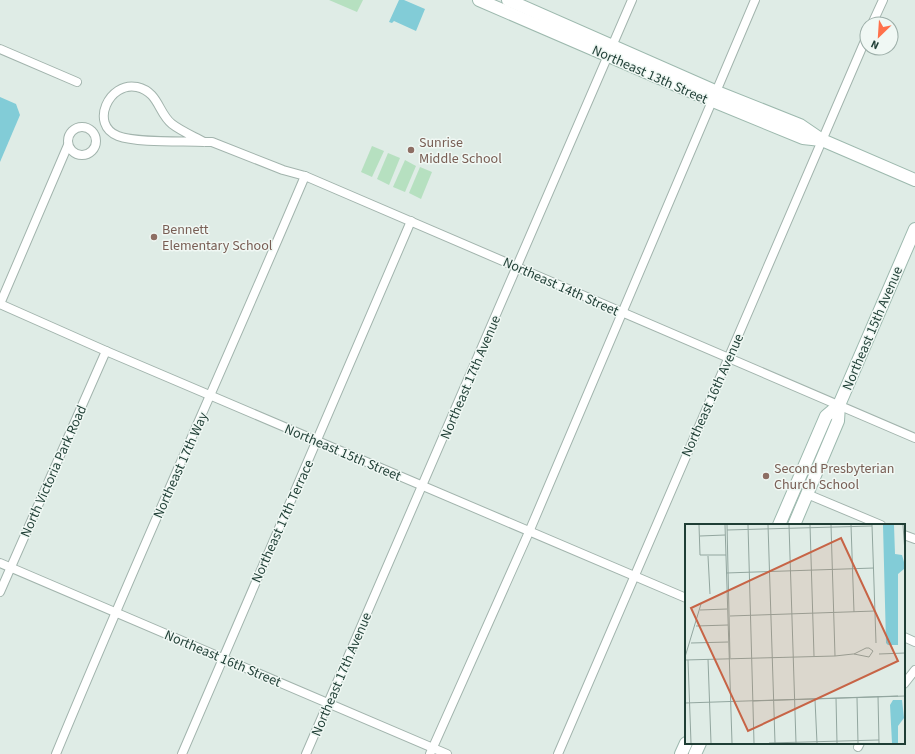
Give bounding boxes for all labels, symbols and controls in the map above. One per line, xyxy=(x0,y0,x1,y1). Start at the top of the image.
north arrow xyxy=(859,16,899,56)
text: N xyxy=(868,36,881,53)
street label: Northeast 13th Street xyxy=(588,40,711,110)
place label: Sunrise Middle School xyxy=(419,133,502,169)
marker: Sunrise Middle School xyxy=(406,145,416,155)
place label: Bennett Elementary School xyxy=(162,220,273,256)
marker: Bennett Elementary School xyxy=(149,232,159,242)
street label: Northeast 14th Street xyxy=(499,252,622,322)
street label: Northeast 15th Avenue xyxy=(838,263,908,394)
street label: Northeast 17th Avenue xyxy=(436,312,506,443)
street label: Northeast 16th Avenue xyxy=(677,331,749,460)
street label: North Victoria Park Road xyxy=(16,402,92,541)
street label: Northeast 17th Way xyxy=(149,409,213,522)
street label: Northeast 15th Street xyxy=(281,419,404,487)
street label: Northeast 17th Terrace xyxy=(247,457,319,586)
place label: Second Presbyterian Church School xyxy=(774,459,895,495)
marker: Second Presbyterian Church School xyxy=(761,471,771,481)
inset map xyxy=(685,524,905,744)
street label: Northeast 17th Avenue xyxy=(307,609,377,740)
street label: Northeast 16th Street xyxy=(161,625,284,693)

